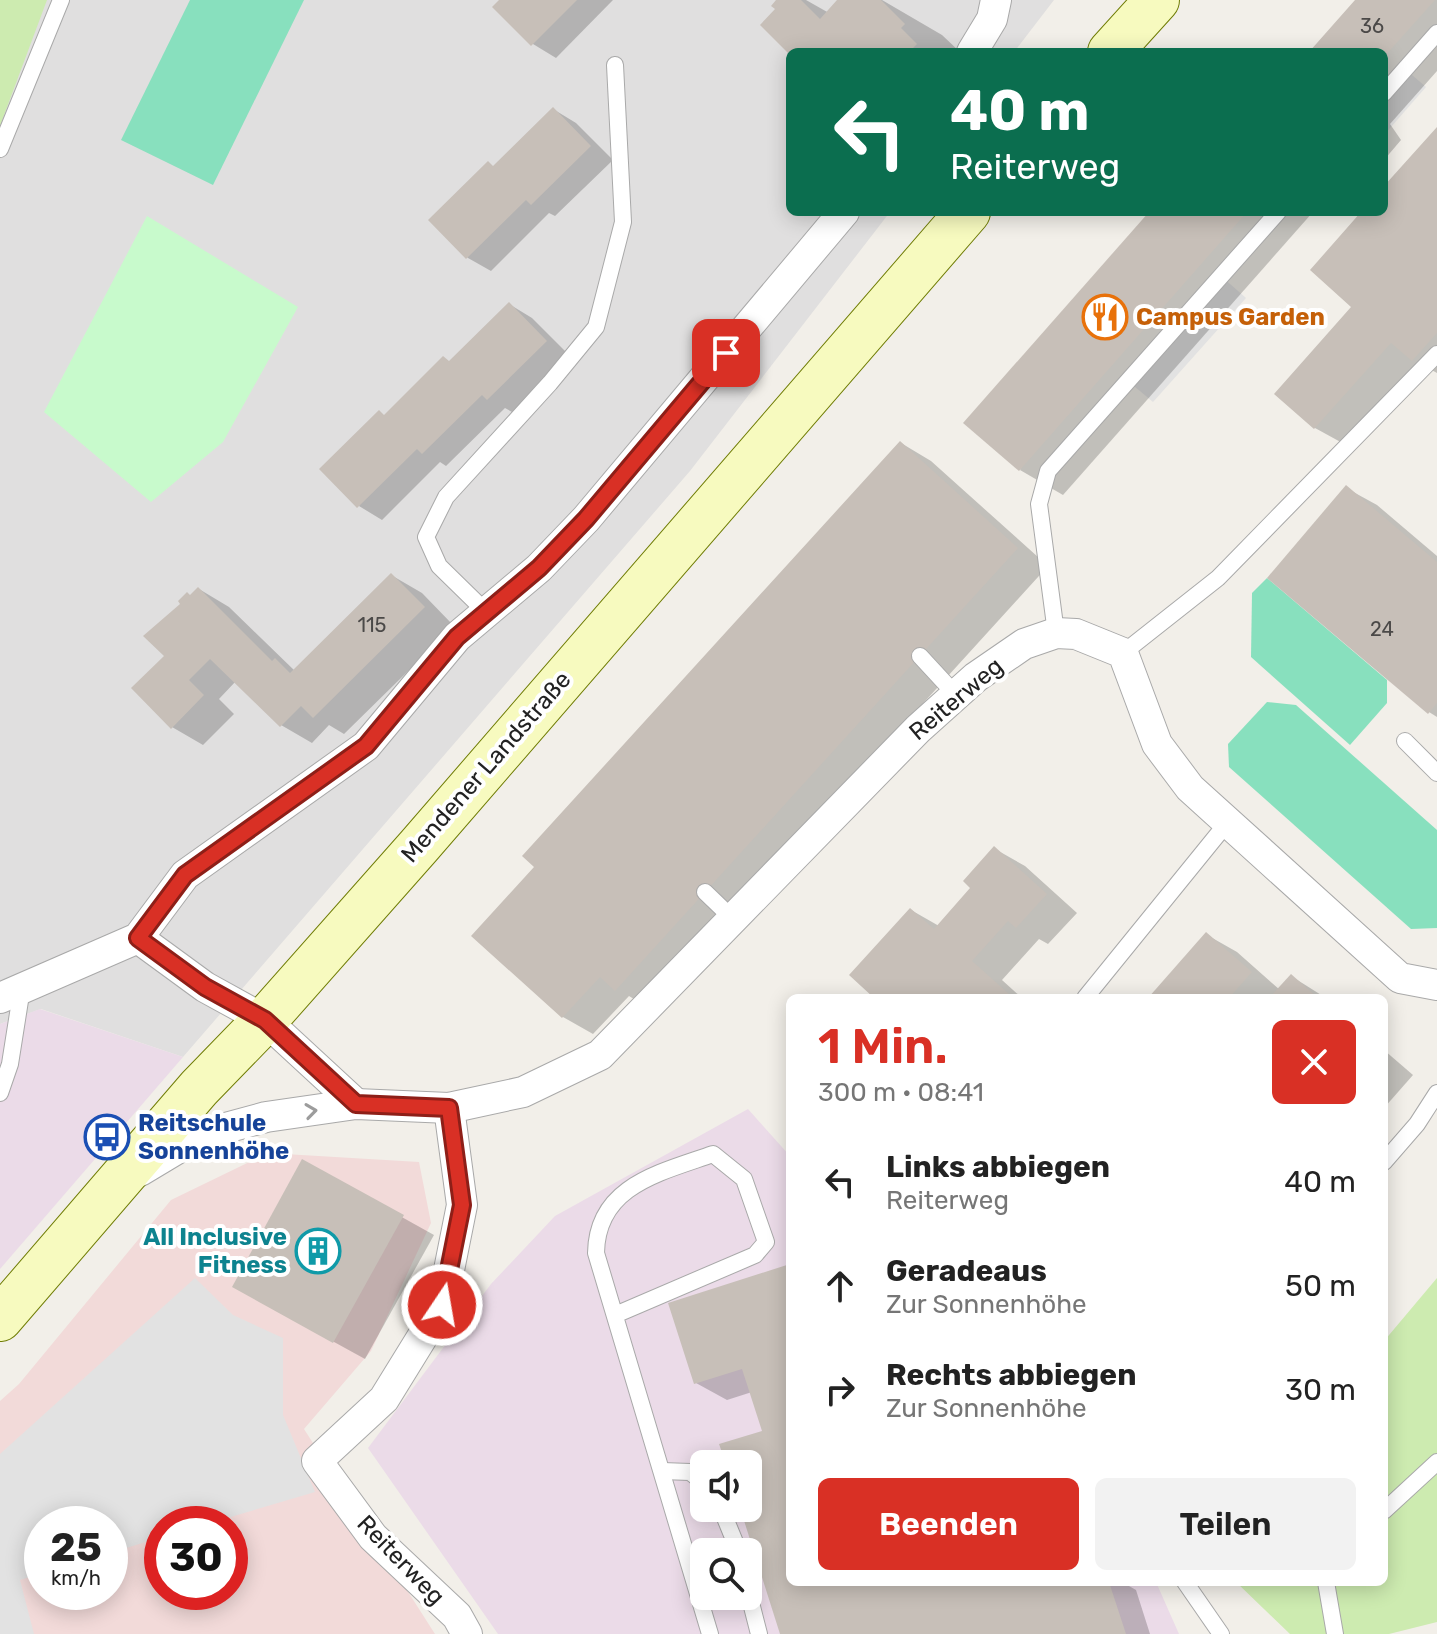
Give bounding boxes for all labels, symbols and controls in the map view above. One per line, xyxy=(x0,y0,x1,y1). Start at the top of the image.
house number: 36 xyxy=(1360,14,1384,38)
text: 40 m xyxy=(950,78,1090,144)
icon: left xyxy=(818,80,922,184)
text: Reiterweg xyxy=(950,145,1120,188)
restaurant icon: Campus Garden xyxy=(1081,293,1129,341)
place label: Campus Garden xyxy=(1136,303,1325,331)
pin xyxy=(692,319,760,387)
icon: arrive xyxy=(704,331,748,375)
house number: 115 xyxy=(358,613,387,637)
house number: 24 xyxy=(1370,617,1394,641)
street label: Reiterweg xyxy=(904,652,1008,746)
street label: Mendener Landstraße xyxy=(395,666,577,868)
text: 1 Min. xyxy=(818,1018,948,1075)
button: close xyxy=(1272,1020,1356,1104)
text: 300 m · 08:41 xyxy=(818,1077,984,1108)
one-way arrow xyxy=(304,1103,318,1120)
place label: Reitschule Sonnenhöhe xyxy=(138,1109,289,1165)
bus stop icon: Reitschule Sonnenhöhe xyxy=(83,1113,131,1161)
text: Links abbiegen xyxy=(886,1149,1110,1185)
icon: left xyxy=(818,1160,862,1204)
text: 40 m xyxy=(1284,1164,1356,1200)
text: Reiterweg xyxy=(886,1185,1009,1216)
place label: All Inclusive Fitness xyxy=(143,1223,287,1279)
building icon: All Inclusive Fitness xyxy=(294,1227,342,1275)
text: Geradeaus xyxy=(886,1253,1047,1289)
position arrow xyxy=(400,1263,484,1347)
icon: ahead xyxy=(818,1264,862,1308)
text: 50 m xyxy=(1285,1268,1356,1304)
text: Zur Sonnenhöhe xyxy=(886,1289,1087,1320)
text: Rechts abbiegen xyxy=(886,1357,1136,1393)
icon: right xyxy=(818,1368,862,1412)
text: 30 m xyxy=(1285,1372,1356,1408)
text: Zur Sonnenhöhe xyxy=(886,1393,1087,1424)
map controls xyxy=(690,1450,762,1610)
button: sound xyxy=(690,1450,762,1522)
button: Beenden xyxy=(818,1478,1079,1570)
button: Teilen xyxy=(1095,1478,1356,1570)
speed limit sign: 30 xyxy=(144,1506,248,1610)
street label: Reiterweg xyxy=(352,1509,450,1611)
text: 25 xyxy=(50,1524,102,1571)
button: search xyxy=(690,1538,762,1610)
text: km/h xyxy=(51,1566,101,1590)

